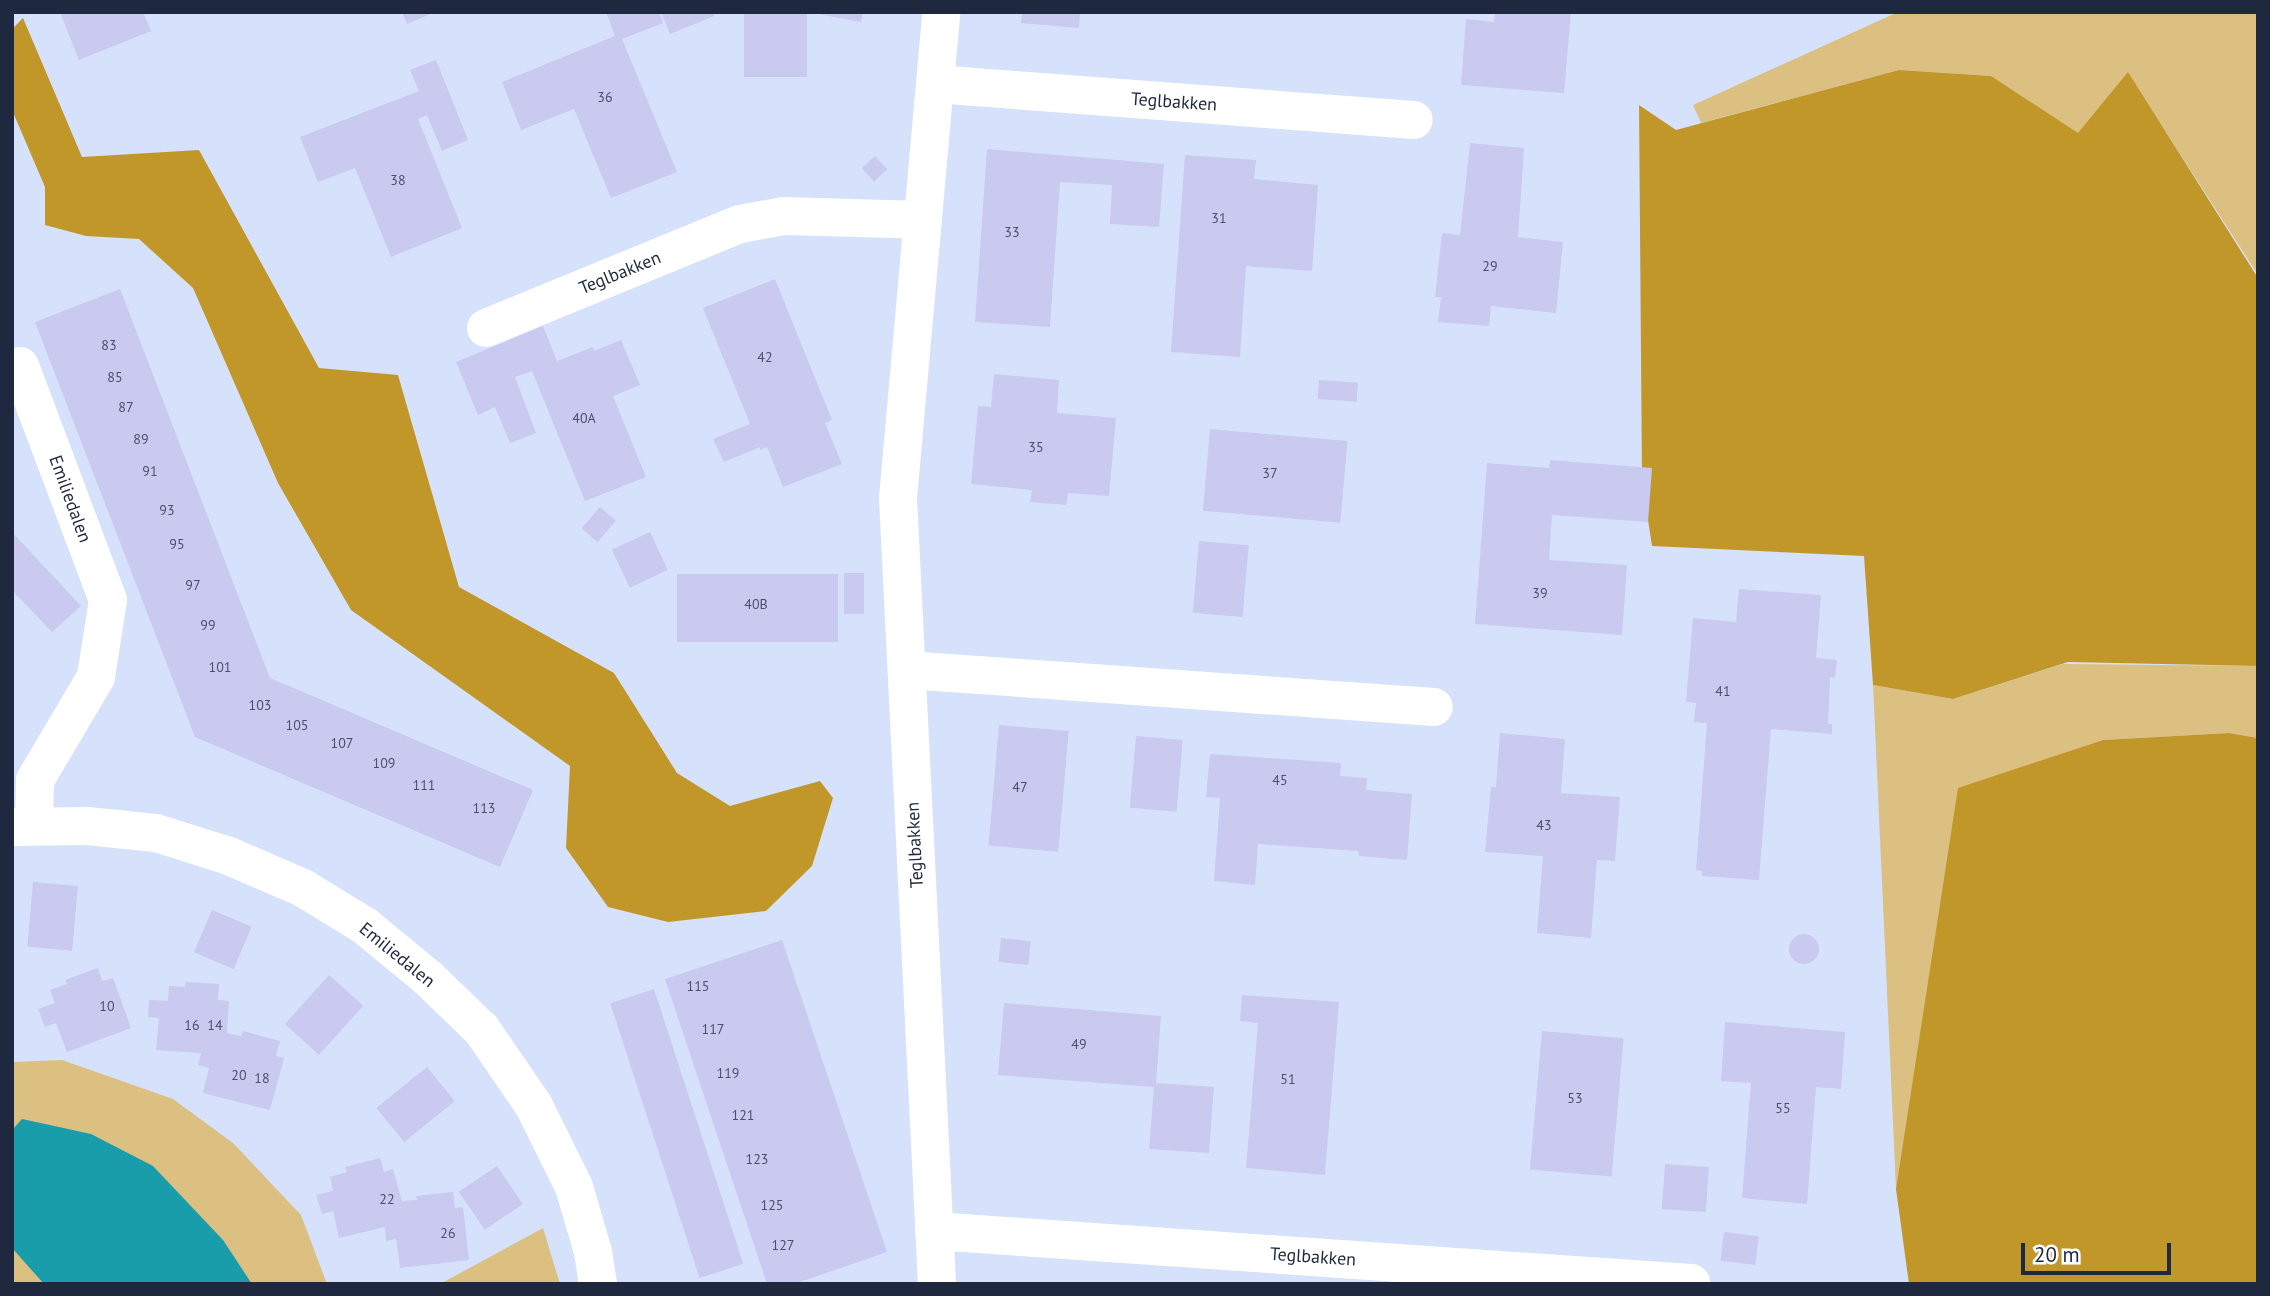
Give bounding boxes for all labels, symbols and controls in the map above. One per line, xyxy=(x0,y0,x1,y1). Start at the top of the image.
street label: Teglbakken xyxy=(1130,88,1218,116)
house number: 36 xyxy=(597,89,613,105)
house number: 38 xyxy=(390,172,406,188)
house number: 31 xyxy=(1211,210,1227,226)
house number: 33 xyxy=(1004,224,1020,240)
street label: Teglbakken xyxy=(576,247,664,299)
house number: 29 xyxy=(1482,258,1498,274)
house number: 83 xyxy=(101,337,117,353)
house number: 42 xyxy=(757,349,773,365)
house number: 85 xyxy=(107,369,123,385)
house number: 87 xyxy=(118,399,134,415)
house number: 40A xyxy=(572,410,596,426)
house number: 89 xyxy=(133,431,149,447)
house number: 35 xyxy=(1028,439,1044,455)
street label: Emiliedalen xyxy=(44,452,96,546)
house number: 91 xyxy=(142,463,158,479)
house number: 37 xyxy=(1262,465,1278,481)
house number: 93 xyxy=(159,502,175,518)
house number: 95 xyxy=(169,536,185,552)
house number: 97 xyxy=(185,577,201,593)
house number: 39 xyxy=(1532,585,1548,601)
house number: 40B xyxy=(744,596,768,612)
house number: 99 xyxy=(200,617,216,633)
house number: 101 xyxy=(209,659,231,675)
house number: 41 xyxy=(1715,683,1731,699)
house number: 103 xyxy=(249,697,271,713)
house number: 105 xyxy=(286,717,308,733)
house number: 107 xyxy=(331,735,353,751)
house number: 109 xyxy=(373,755,395,771)
house number: 45 xyxy=(1272,772,1288,788)
house number: 111 xyxy=(413,777,435,793)
house number: 47 xyxy=(1012,779,1028,795)
house number: 113 xyxy=(473,800,495,816)
street label: Teglbakken xyxy=(902,801,928,889)
house number: 43 xyxy=(1536,817,1552,833)
street label: Emiliedalen xyxy=(355,918,439,992)
house number: 115 xyxy=(687,978,709,994)
house number: 10 xyxy=(99,998,115,1014)
house number: 16 xyxy=(184,1017,200,1033)
house number: 14 xyxy=(207,1017,223,1033)
house number: 117 xyxy=(702,1021,724,1037)
house number: 49 xyxy=(1071,1036,1087,1052)
house number: 119 xyxy=(717,1065,739,1081)
house number: 20 xyxy=(231,1067,247,1083)
house number: 18 xyxy=(254,1070,270,1086)
house number: 51 xyxy=(1280,1071,1296,1087)
house number: 53 xyxy=(1567,1090,1583,1106)
house number: 55 xyxy=(1775,1100,1791,1116)
house number: 121 xyxy=(732,1107,754,1123)
house number: 123 xyxy=(746,1151,768,1167)
house number: 22 xyxy=(379,1191,395,1207)
house number: 125 xyxy=(761,1197,783,1213)
house number: 26 xyxy=(440,1225,456,1241)
scale bar xyxy=(2025,1230,2176,1274)
house number: 127 xyxy=(772,1237,794,1253)
text: 20 m xyxy=(2034,1241,2080,1268)
street label: Teglbakken xyxy=(1269,1243,1357,1271)

